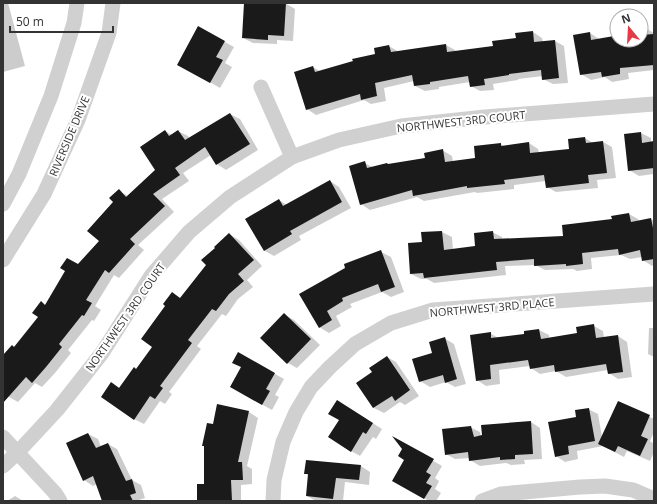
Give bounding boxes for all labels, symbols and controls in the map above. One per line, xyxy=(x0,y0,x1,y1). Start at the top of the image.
scale bar xyxy=(10,8,113,34)
north arrow xyxy=(609,8,649,48)
text: N xyxy=(619,9,632,27)
text: 50 m xyxy=(16,13,44,30)
street label: RIVERSIDE DRIVE xyxy=(45,94,93,178)
street label: NORTHWEST 3RD COURT xyxy=(396,107,526,135)
street label: NORTHWEST 3RD COURT xyxy=(82,260,168,374)
street label: NORTHWEST 3RD PLACE xyxy=(429,294,555,320)

